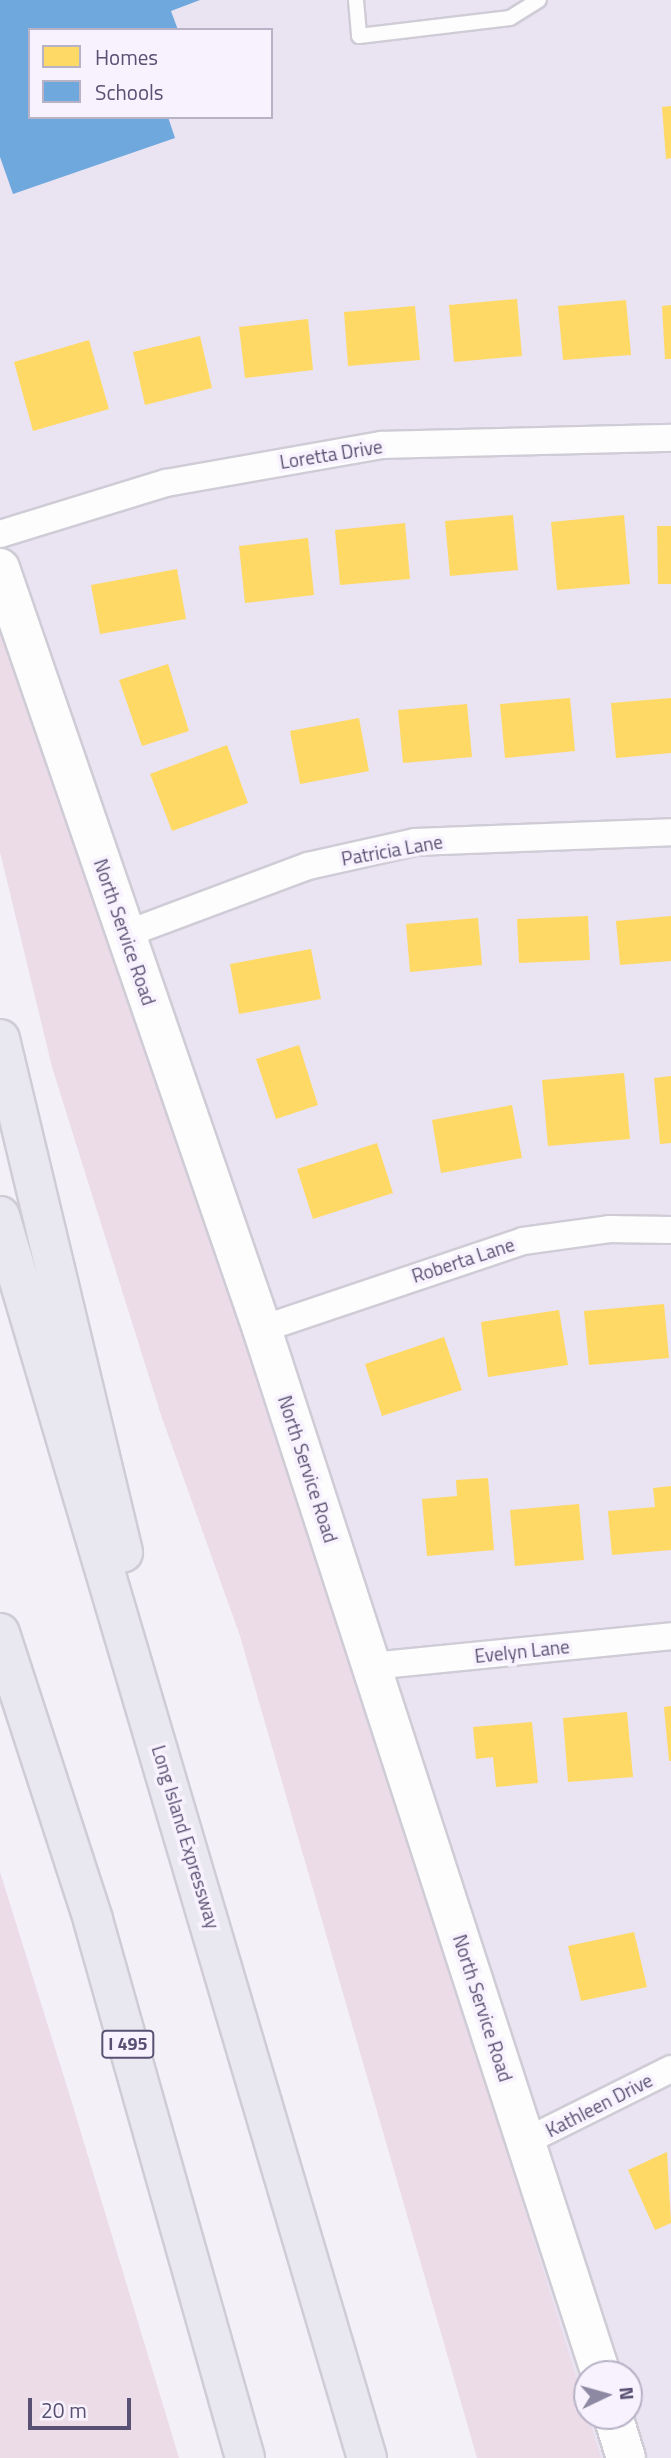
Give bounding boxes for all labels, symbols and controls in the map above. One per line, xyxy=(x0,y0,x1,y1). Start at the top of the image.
legend xyxy=(28,28,273,119)
text: Homes xyxy=(95,41,158,73)
text: Schools xyxy=(95,76,164,108)
street label: Loretta Drive xyxy=(278,435,384,473)
street label: Patricia Lane xyxy=(339,830,445,870)
street label: North Service Road xyxy=(89,856,161,1008)
street label: Roberta Lane xyxy=(409,1233,517,1287)
street label: North Service Road xyxy=(273,1393,343,1545)
street label: Evelyn Lane xyxy=(473,1635,571,1667)
street label: Long Island Expressway xyxy=(147,1742,225,1932)
street label: North Service Road xyxy=(448,1932,518,2084)
road number: I 495 xyxy=(100,2030,156,2058)
street label: Kathleen Drive xyxy=(542,2068,656,2142)
north arrow xyxy=(573,2360,643,2430)
scale bar xyxy=(32,2384,135,2428)
text: N xyxy=(612,2385,642,2401)
text: 20 m xyxy=(41,2394,87,2426)

